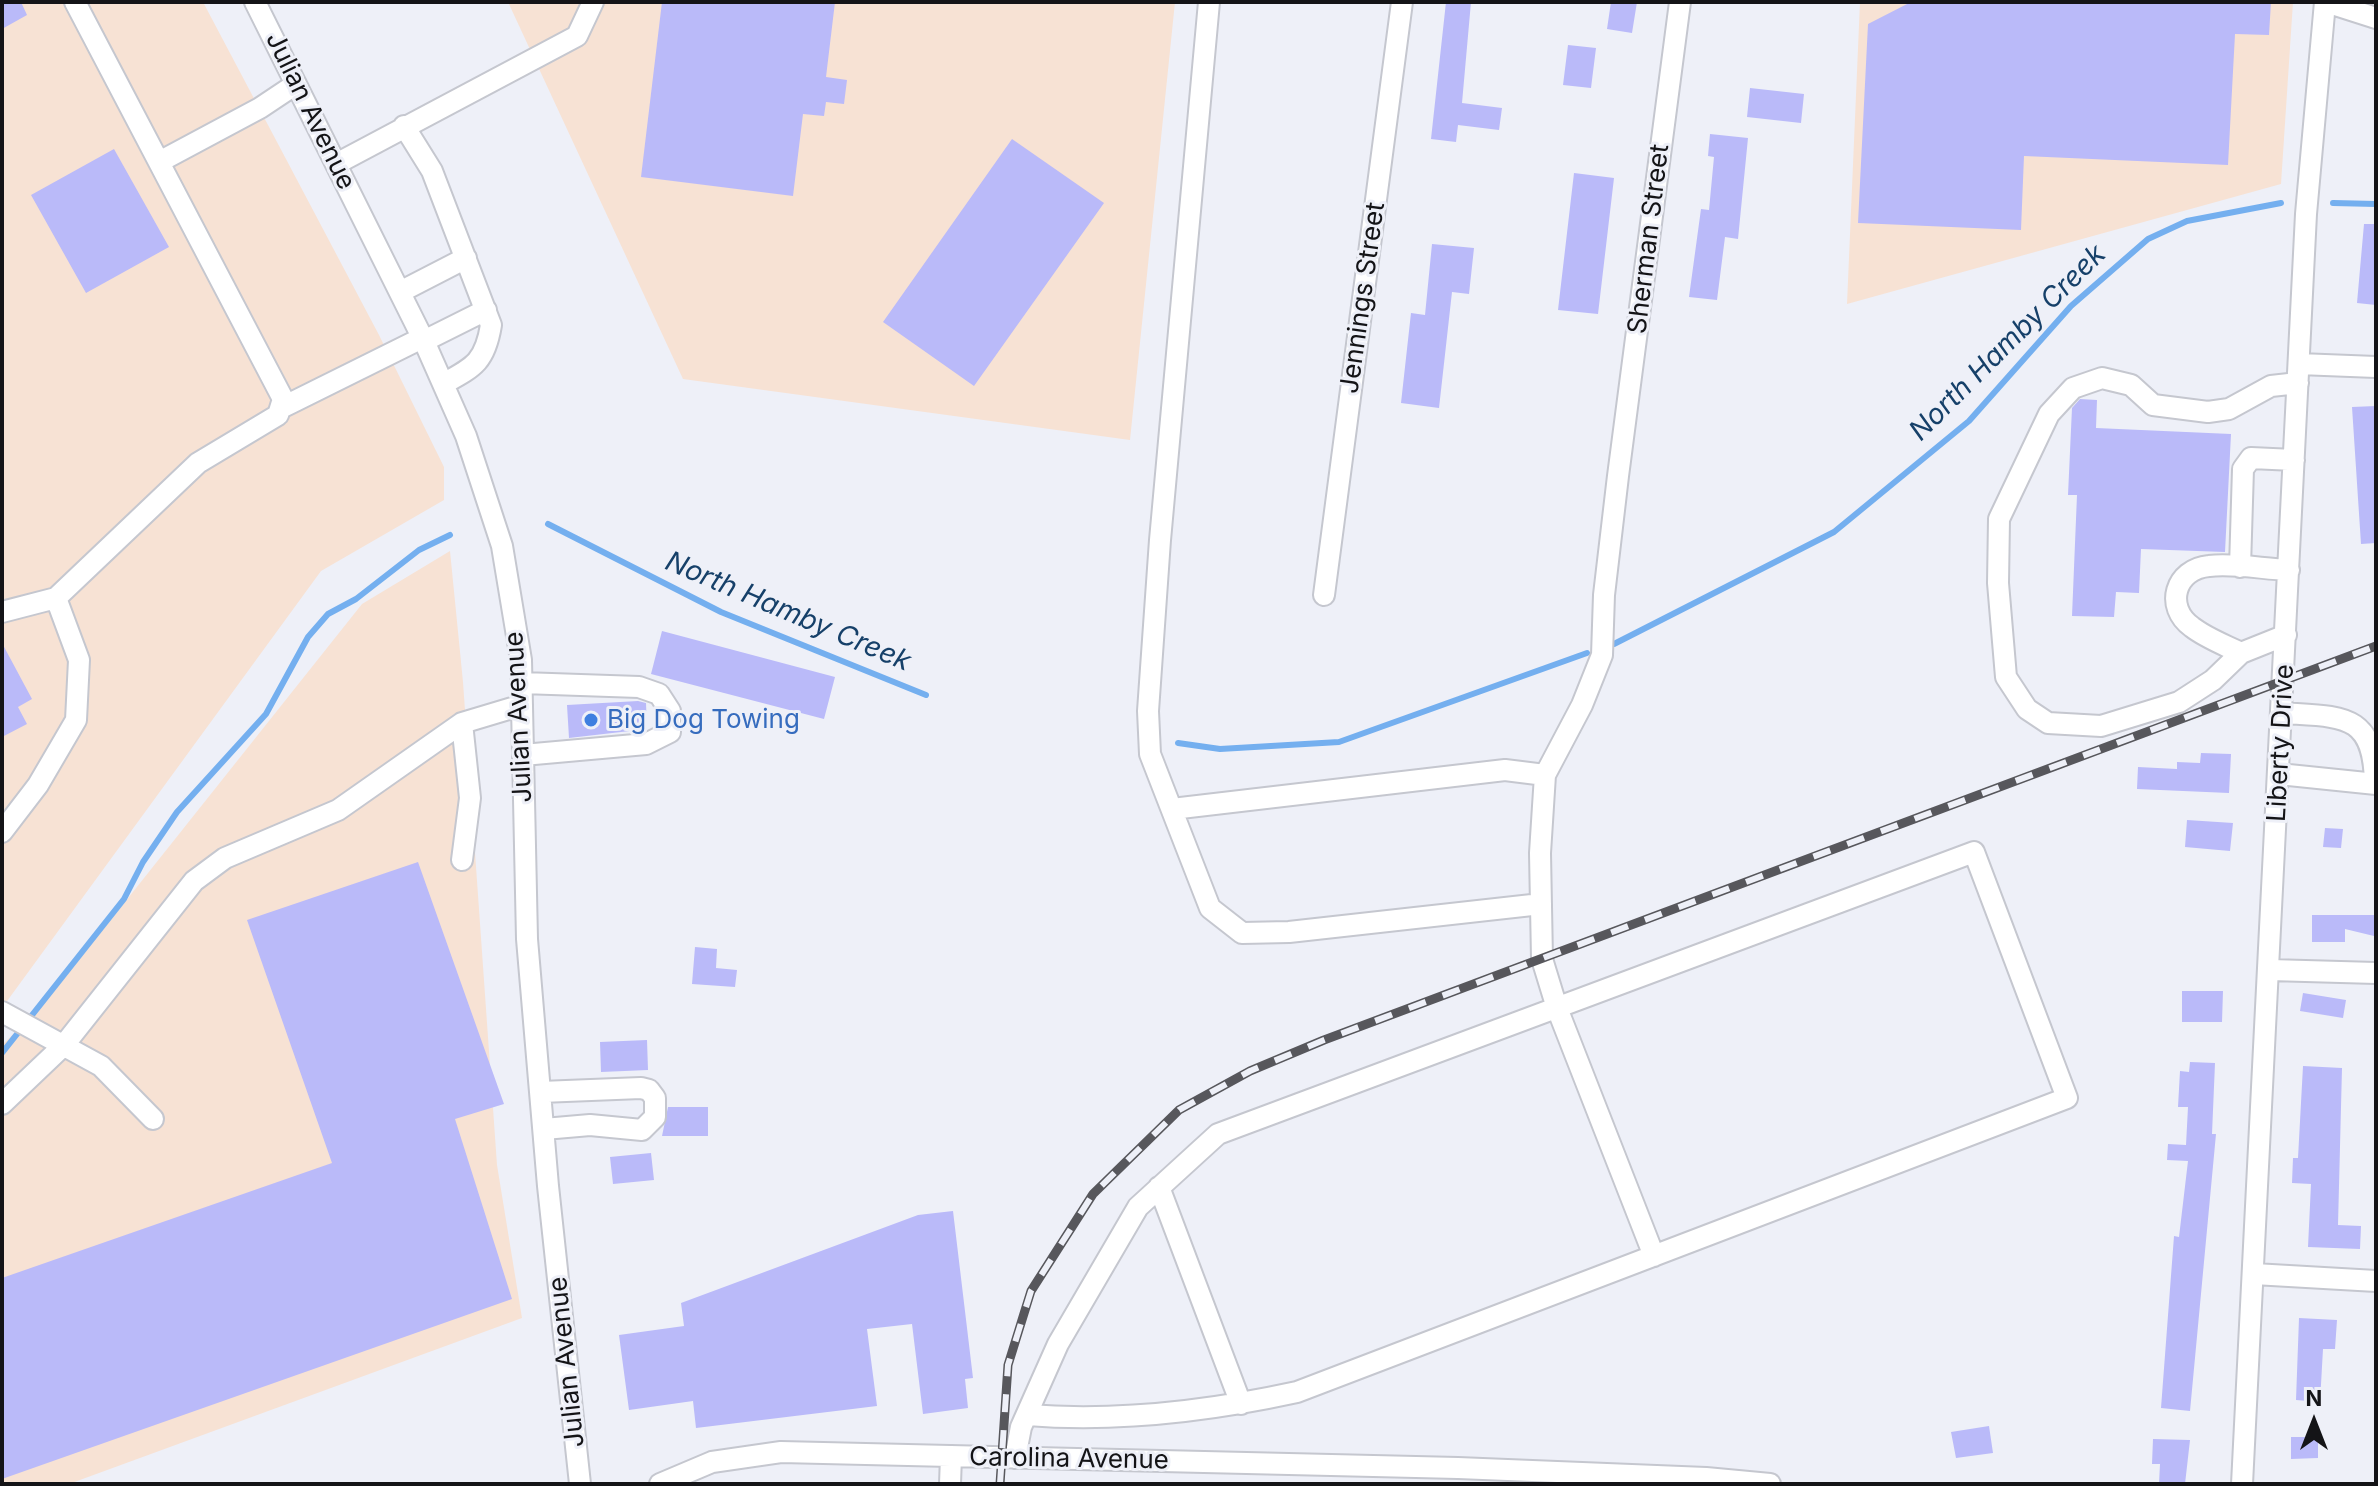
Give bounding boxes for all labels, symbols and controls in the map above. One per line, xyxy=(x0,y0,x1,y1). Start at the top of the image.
street label: Julian Avenue xyxy=(258,27,362,195)
street label: Sherman Street xyxy=(1622,142,1676,336)
street label: Jennings Street xyxy=(1334,200,1392,396)
water label: North Hamby Creek xyxy=(1903,238,2113,448)
water label: North Hamby Creek xyxy=(660,545,916,679)
street label: Julian Avenue xyxy=(499,631,539,803)
street label: Liberty Drive xyxy=(2261,663,2301,823)
place label: Big Dog Towing xyxy=(607,704,800,736)
marker: Big Dog Towing xyxy=(582,711,600,729)
street label: Julian Avenue xyxy=(543,1275,591,1449)
north arrow xyxy=(2274,1382,2354,1462)
text: N xyxy=(2306,1385,2322,1411)
street label: Carolina Avenue xyxy=(969,1442,1169,1476)

